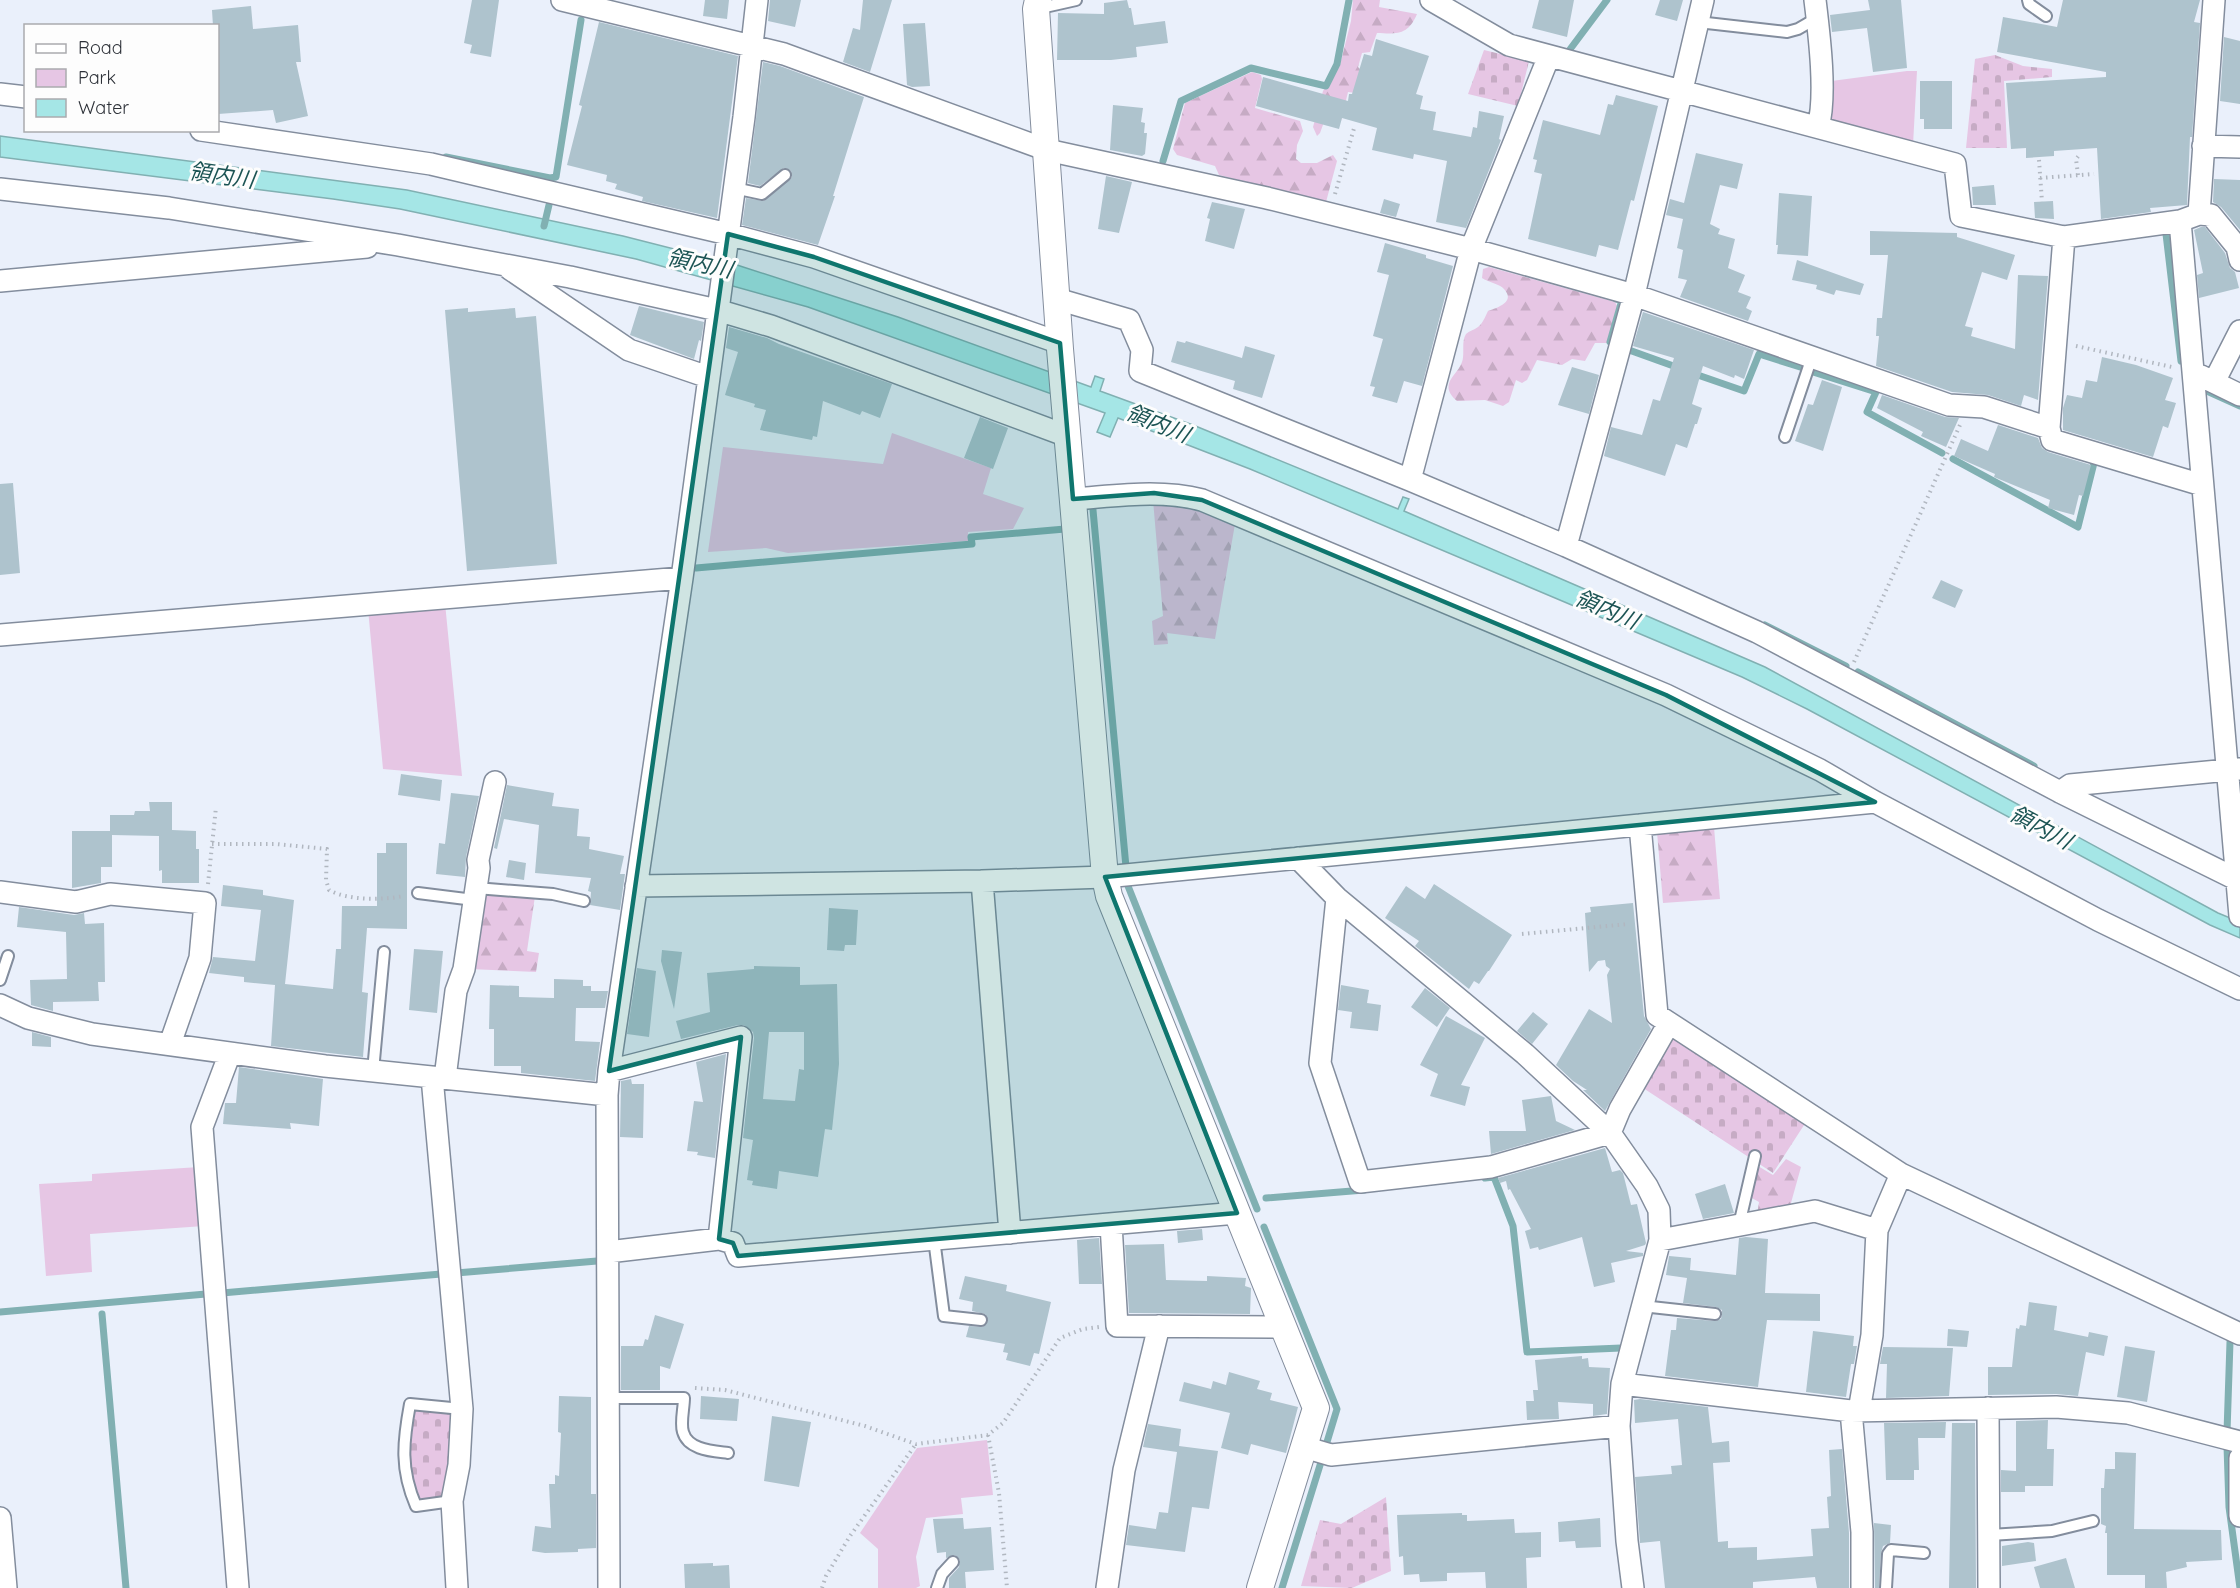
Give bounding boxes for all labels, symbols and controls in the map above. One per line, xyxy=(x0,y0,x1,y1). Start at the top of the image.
legend xyxy=(24,24,219,132)
text: Road xyxy=(78,36,123,59)
text: Park xyxy=(78,66,116,89)
text: Water xyxy=(78,96,129,119)
water label: 領内川 xyxy=(187,157,259,194)
water label: 領内川 xyxy=(665,242,737,284)
water label: 領内川 xyxy=(1122,398,1196,449)
water label: 領内川 xyxy=(1571,583,1645,636)
water label: 領内川 xyxy=(2005,799,2078,856)

